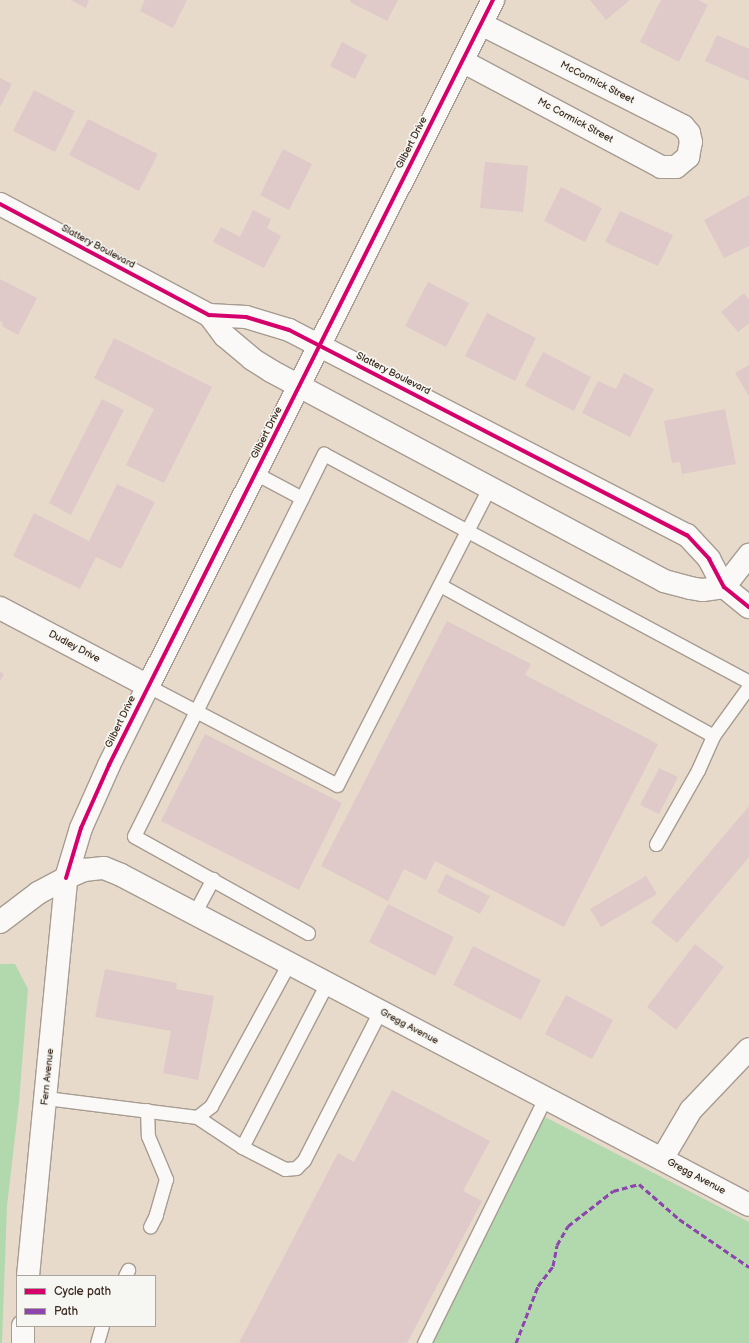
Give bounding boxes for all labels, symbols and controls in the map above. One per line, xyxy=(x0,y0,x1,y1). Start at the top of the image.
street label: McCormick Street xyxy=(558,59,636,107)
street label: Mc Cormick Street xyxy=(535,96,615,146)
street label: Gilbert Drive xyxy=(394,115,430,171)
street label: Slattery Boulevard xyxy=(59,222,137,272)
street label: Slattery Boulevard xyxy=(354,350,432,398)
street label: Gilbert Drive xyxy=(249,405,285,461)
street label: Dudley Drive xyxy=(46,628,102,666)
street label: Gilbert Drive xyxy=(103,694,139,750)
street label: Gregg Avenue xyxy=(378,1007,440,1047)
street label: Fern Avenue xyxy=(39,1048,57,1106)
street label: Gregg Avenue xyxy=(665,1157,727,1197)
legend xyxy=(16,1275,156,1327)
text: Cycle path xyxy=(54,1284,111,1299)
text: Path xyxy=(54,1304,78,1319)

